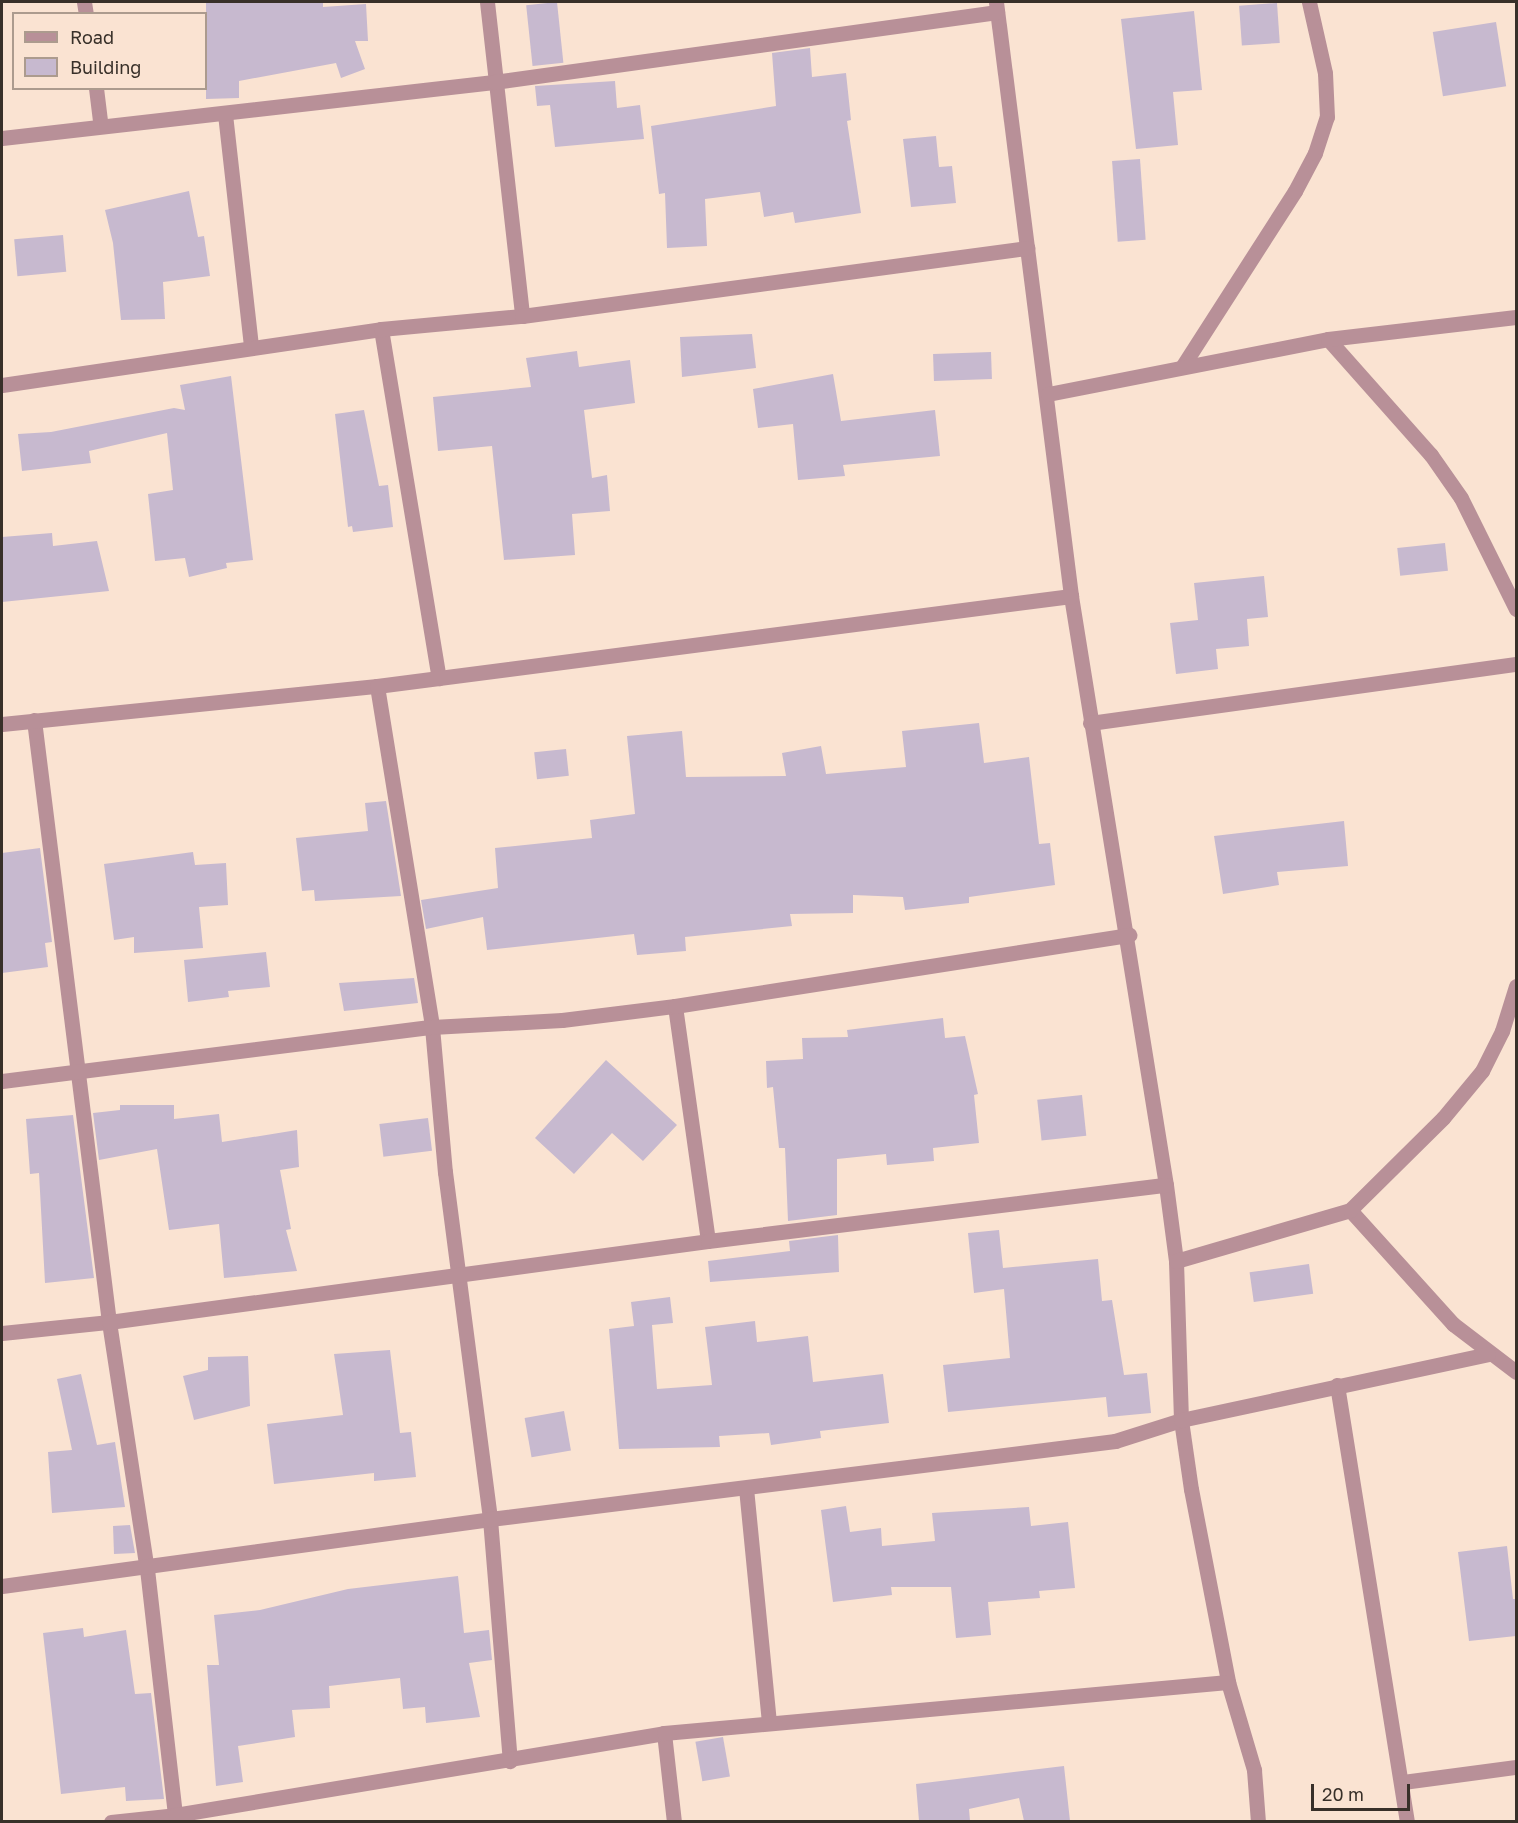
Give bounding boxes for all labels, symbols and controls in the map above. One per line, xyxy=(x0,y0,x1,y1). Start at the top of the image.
legend xyxy=(12,12,207,90)
text: Road xyxy=(70,26,114,48)
text: Building xyxy=(70,56,141,78)
scale bar xyxy=(1314,1772,1413,1810)
text: 20 m xyxy=(1322,1783,1364,1805)

